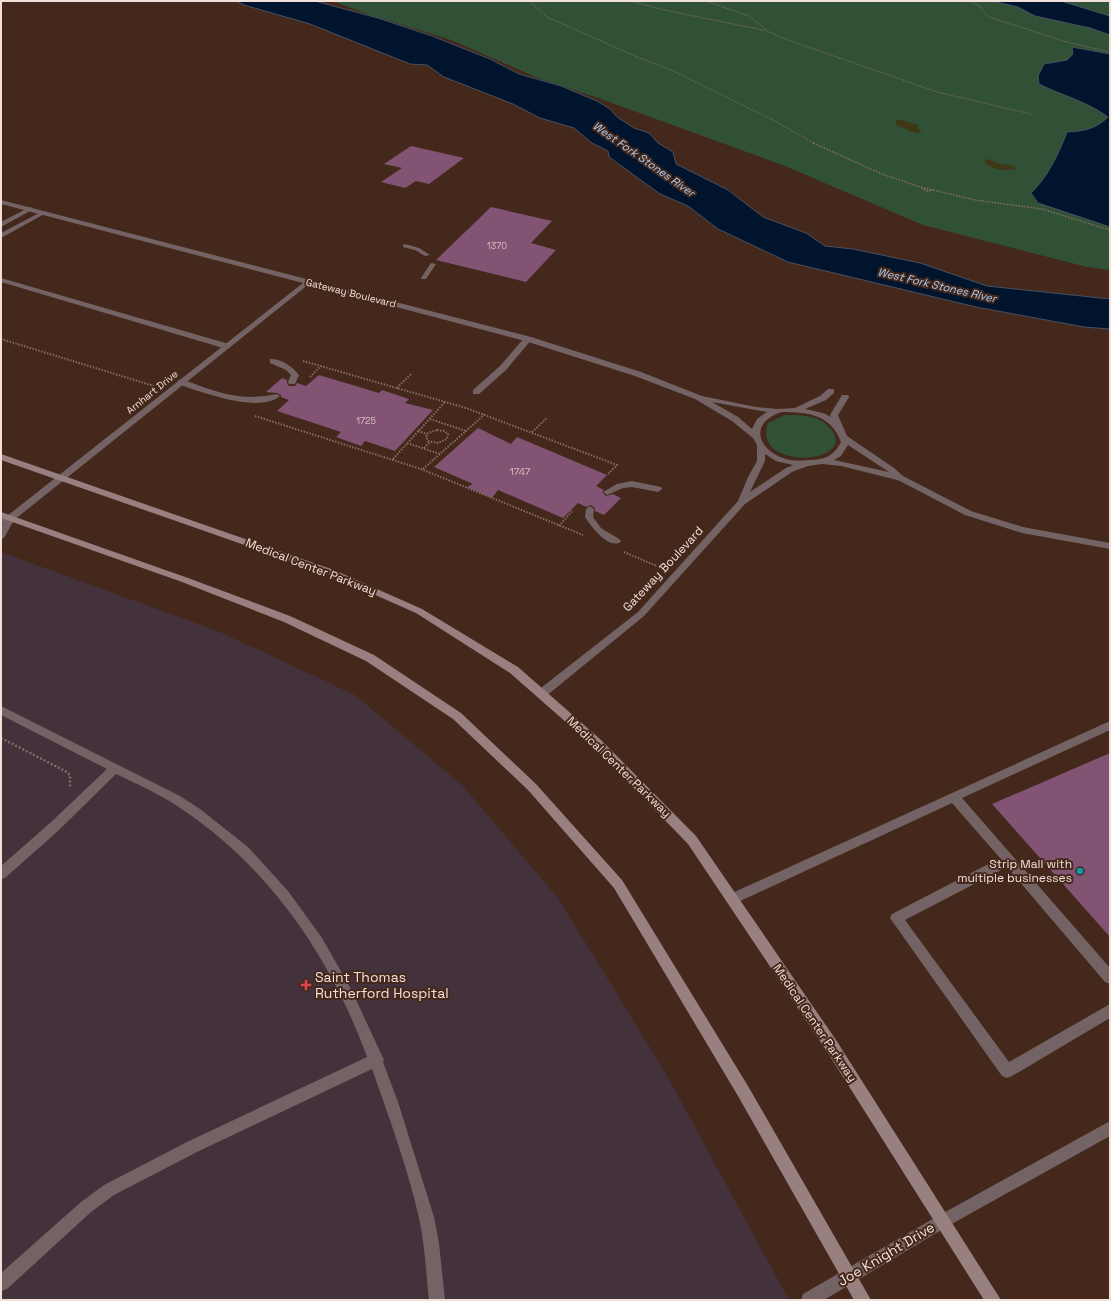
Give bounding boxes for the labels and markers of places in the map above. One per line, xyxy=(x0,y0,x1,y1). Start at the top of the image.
place label: Strip Mall with multiple businesses xyxy=(957,856,1072,886)
marker: Strip Mall with multiple businesses xyxy=(1075,866,1085,876)
place label: Saint Thomas Rutherford Hospital xyxy=(315,968,449,1002)
marker: Saint Thomas Rutherford Hospital xyxy=(300,979,312,991)

